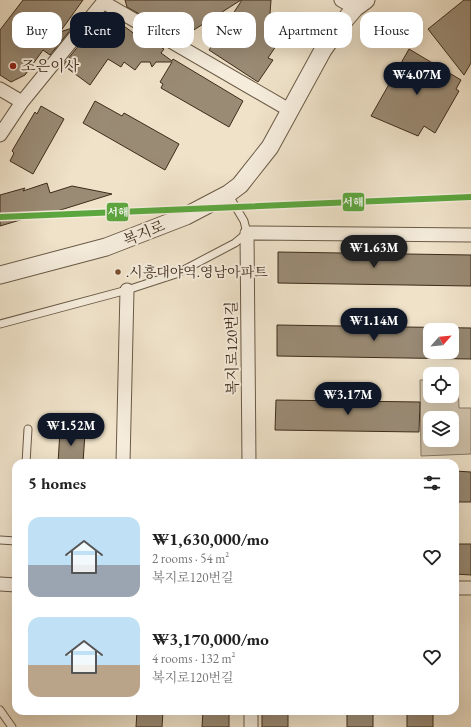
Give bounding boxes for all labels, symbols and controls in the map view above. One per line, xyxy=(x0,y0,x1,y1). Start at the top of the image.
chip: Buy xyxy=(12,12,62,48)
chip: Rent xyxy=(70,12,125,48)
chip: Filters xyxy=(133,12,194,48)
chip: New xyxy=(202,12,256,48)
chip: Apartment xyxy=(264,12,352,48)
chip: House xyxy=(360,12,423,48)
place label: 조은이사 xyxy=(21,56,79,75)
marker: 조은이사 xyxy=(8,61,18,71)
pin: ₩4.07M xyxy=(384,62,450,96)
text: ₩4.07M xyxy=(392,66,442,83)
line badge: 서해 xyxy=(342,192,365,212)
text: 서해 xyxy=(342,195,364,209)
line badge: 서해 xyxy=(106,202,129,222)
text: 서해 xyxy=(107,205,129,219)
street label: 복지로 xyxy=(120,215,168,249)
pin: ₩1.63M xyxy=(341,235,407,269)
text: ₩1.63M xyxy=(349,239,399,256)
place label: .시흥대야역.영남아파트 xyxy=(126,263,268,281)
marker: .시흥대야역.영남아파트 xyxy=(113,267,123,277)
street label: 복지로120번길 xyxy=(221,301,242,395)
pin: ₩1.14M xyxy=(341,308,407,342)
text: ₩1.14M xyxy=(349,312,399,329)
north arrow xyxy=(423,323,459,359)
map controls xyxy=(423,323,459,447)
button: locate xyxy=(423,367,459,403)
pin: ₩3.17M xyxy=(315,382,381,416)
text: ₩3.17M xyxy=(323,386,373,403)
button: layers xyxy=(423,411,459,447)
pin: ₩1.52M xyxy=(38,413,104,447)
text: ₩1.52M xyxy=(46,417,96,434)
text: 5 homes xyxy=(28,472,86,494)
icon: filters xyxy=(421,472,443,494)
text: ₩1,630,000/mo xyxy=(152,528,269,550)
icon: home xyxy=(60,533,108,581)
icon: heart xyxy=(421,546,443,568)
text: 2 rooms · 54 m² xyxy=(152,550,229,567)
text: 복지로120번길 xyxy=(152,569,234,586)
text: ₩3,170,000/mo xyxy=(152,628,269,650)
icon: home xyxy=(60,633,108,681)
icon: heart xyxy=(421,646,443,668)
text: 4 rooms · 132 m² xyxy=(152,650,236,667)
text: 복지로120번길 xyxy=(152,669,234,686)

